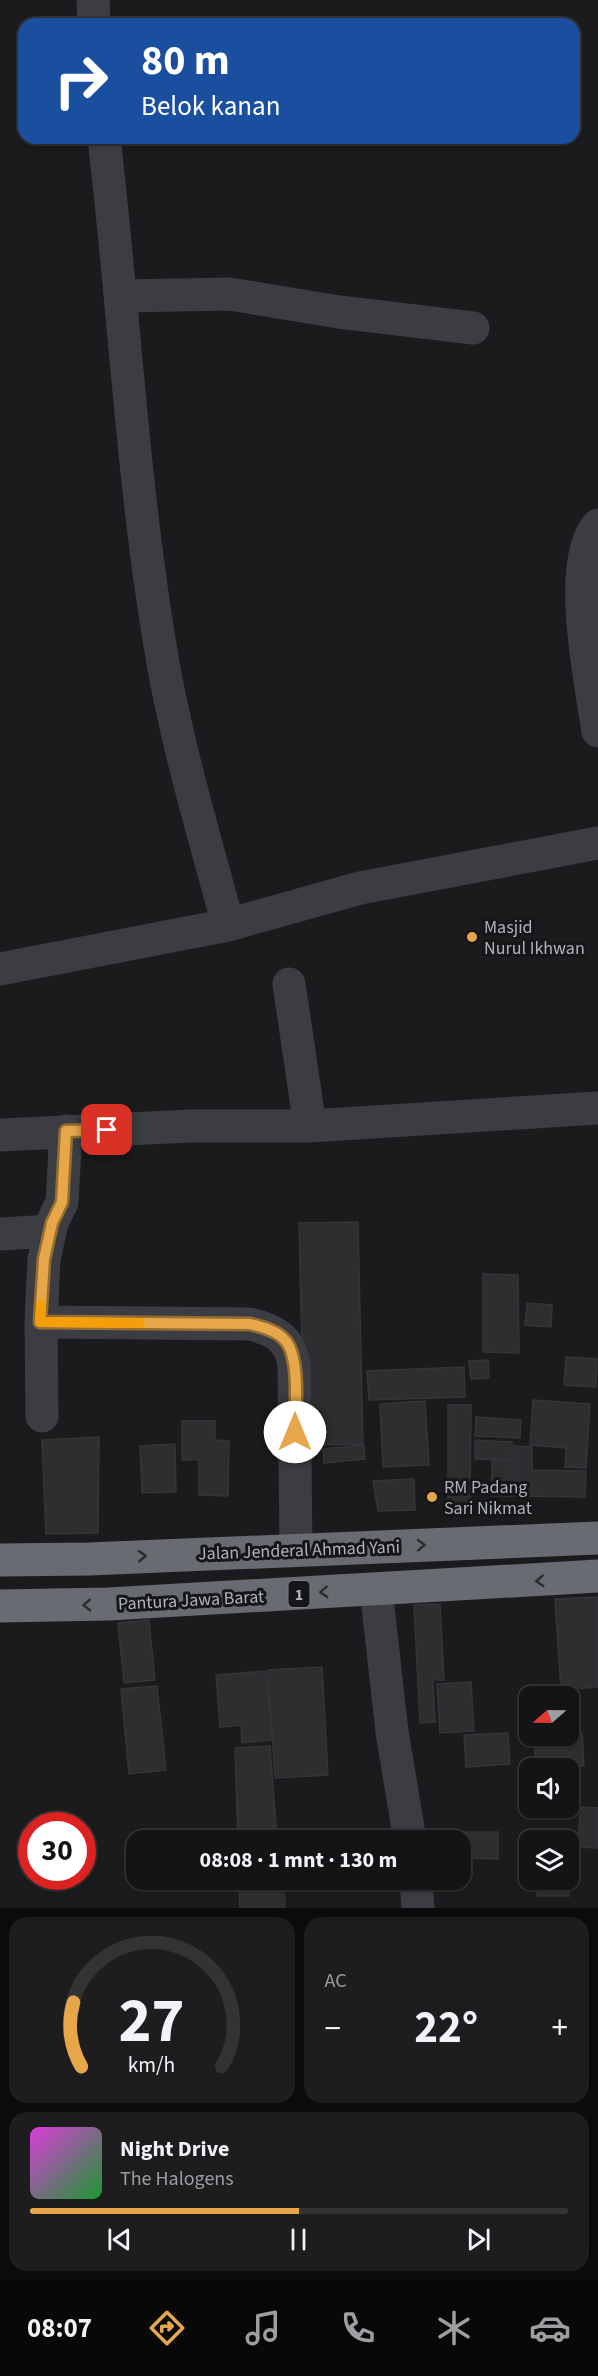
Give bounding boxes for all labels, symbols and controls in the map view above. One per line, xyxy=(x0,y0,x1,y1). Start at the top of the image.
text: 80 m xyxy=(141,31,230,91)
icon: right xyxy=(42,42,120,120)
text: Belok kanan xyxy=(141,87,280,126)
place label: Masjid Nurul Ikhwan xyxy=(484,915,585,961)
marker: Masjid Nurul Ikhwan xyxy=(465,930,479,944)
pin xyxy=(81,1104,132,1155)
icon: arrive xyxy=(90,1113,123,1146)
position arrow xyxy=(263,1400,327,1464)
place label: RM Padang Sari Nikmat xyxy=(444,1475,532,1521)
marker: RM Padang Sari Nikmat xyxy=(425,1490,439,1504)
street label: Jalan Jenderal Ahmad Yani xyxy=(198,1534,400,1567)
one-way arrow xyxy=(417,1539,426,1552)
one-way arrow xyxy=(138,1550,147,1563)
one-way arrow xyxy=(535,1574,544,1587)
road number: 1 xyxy=(288,1581,310,1607)
street label: Pantura Jawa Barat xyxy=(117,1584,265,1617)
one-way arrow xyxy=(319,1586,328,1599)
one-way arrow xyxy=(83,1598,92,1611)
north arrow xyxy=(519,1686,579,1746)
map controls xyxy=(519,1686,579,1890)
button: sound xyxy=(519,1758,579,1818)
speed limit sign: 30 xyxy=(18,1812,96,1890)
button: layers xyxy=(519,1830,579,1890)
text: 08:08 · 1 mnt · 130 m xyxy=(200,1844,397,1876)
text: AC xyxy=(325,1967,347,1995)
text: 27 xyxy=(119,1977,185,2066)
text: 22° xyxy=(414,1996,478,2060)
text: − xyxy=(325,2005,341,2052)
text: + xyxy=(552,2005,568,2052)
text: km/h xyxy=(128,2050,176,2081)
text: Night Drive xyxy=(120,2133,229,2165)
text: The Halogens xyxy=(120,2165,234,2193)
icon: previous xyxy=(103,2223,136,2256)
icon: pause xyxy=(282,2223,315,2256)
icon: next xyxy=(462,2223,495,2256)
icon: directions xyxy=(146,2307,188,2349)
icon: music xyxy=(242,2307,284,2349)
icon: phone xyxy=(337,2307,379,2349)
icon: climate xyxy=(433,2307,475,2349)
icon: car xyxy=(529,2307,571,2349)
text: 08:07 xyxy=(27,2309,92,2348)

